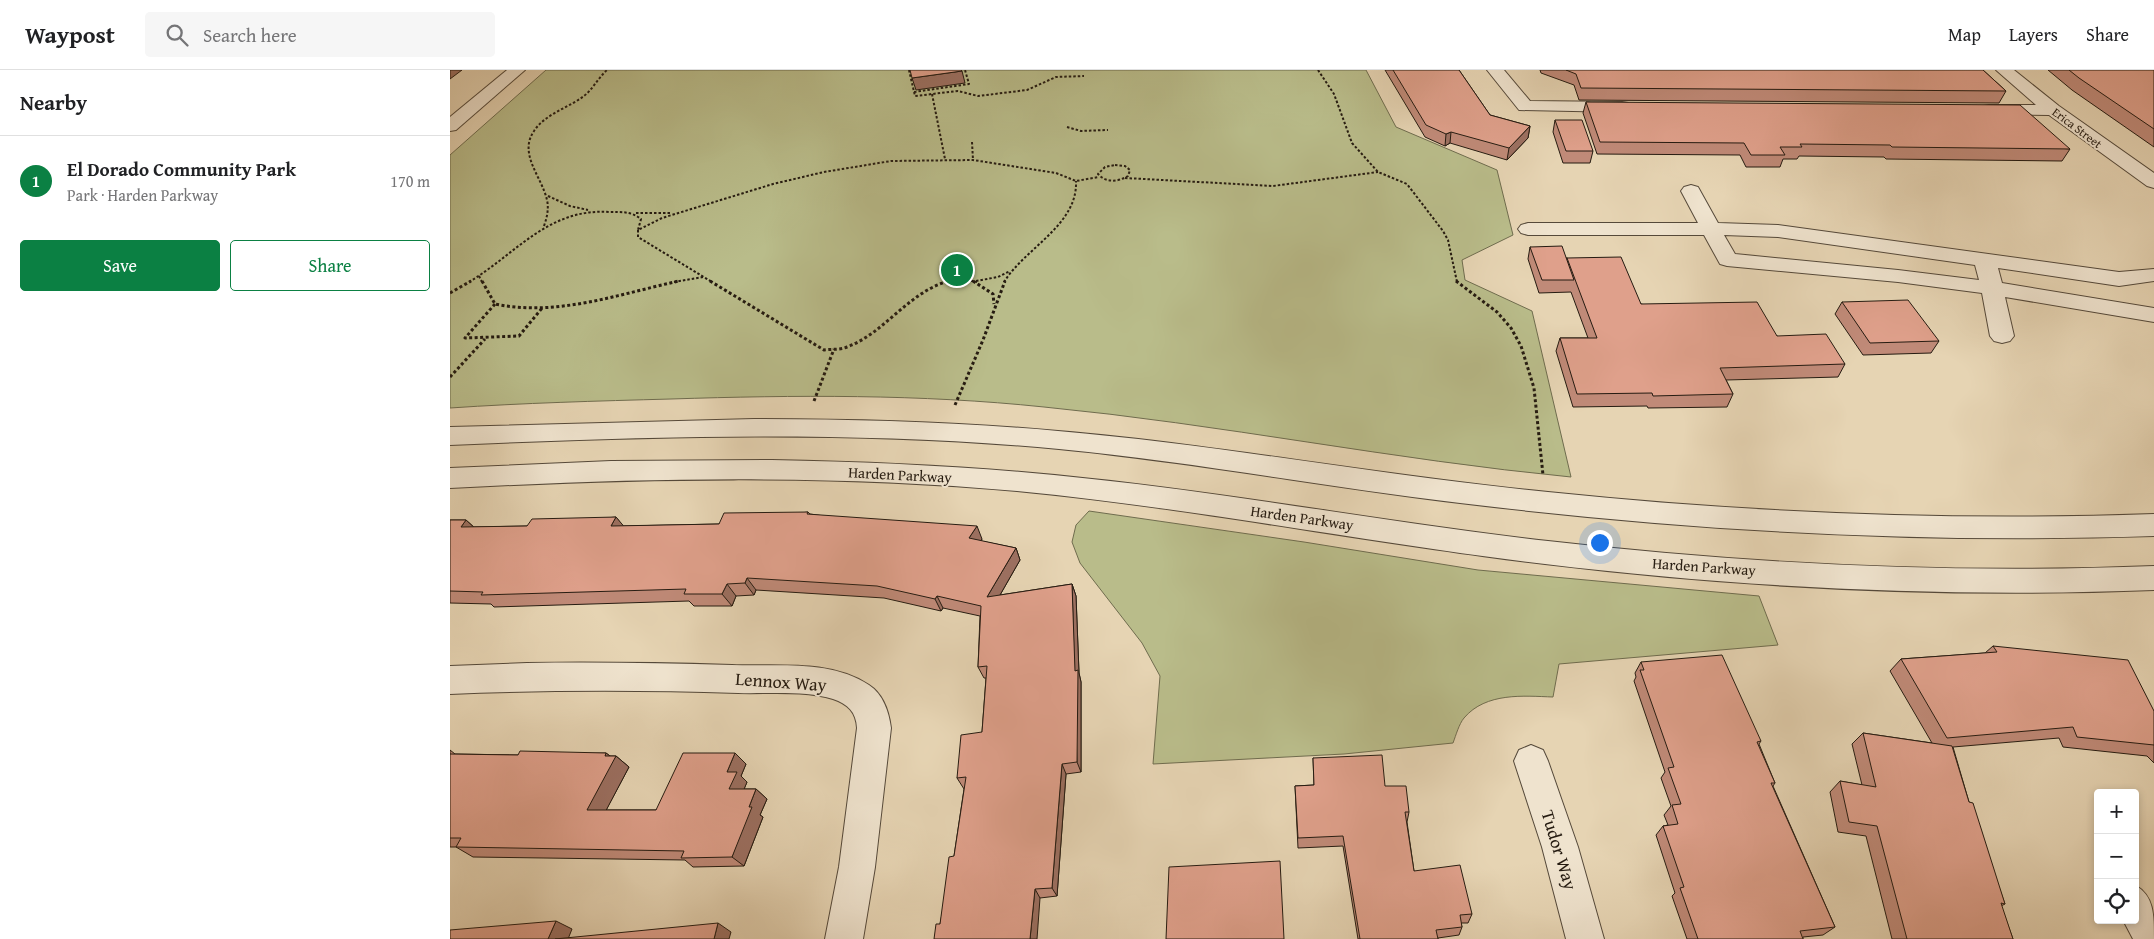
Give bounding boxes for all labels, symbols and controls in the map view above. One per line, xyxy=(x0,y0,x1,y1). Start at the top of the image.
search box xyxy=(145,12,495,57)
text: Waypost xyxy=(25,17,115,52)
icon: search xyxy=(163,21,191,49)
text: Search here xyxy=(203,21,297,49)
text: Map xyxy=(1948,21,1981,48)
text: Layers xyxy=(2009,21,2058,48)
text: Share xyxy=(2086,21,2129,48)
text: Nearby xyxy=(20,87,87,118)
street label: Erica Street xyxy=(2049,103,2106,152)
text: El Dorado Community Park xyxy=(67,155,296,183)
text: 1 xyxy=(32,169,40,193)
text: 170 m xyxy=(390,169,430,193)
text: Park · Harden Parkway xyxy=(67,183,218,207)
button: Save xyxy=(20,240,220,291)
button: Share xyxy=(230,240,430,291)
pin: 1 xyxy=(941,251,973,289)
street label: Harden Parkway xyxy=(848,461,953,488)
street label: Harden Parkway xyxy=(1249,500,1355,535)
your location xyxy=(1587,530,1613,556)
street label: Harden Parkway xyxy=(1652,552,1757,581)
street label: Lennox Way xyxy=(734,665,828,698)
map controls xyxy=(2094,789,2139,924)
button: + xyxy=(2094,789,2139,834)
street label: Tudor Way xyxy=(1535,807,1584,893)
button: − xyxy=(2094,834,2139,879)
button: locate xyxy=(2094,879,2139,924)

